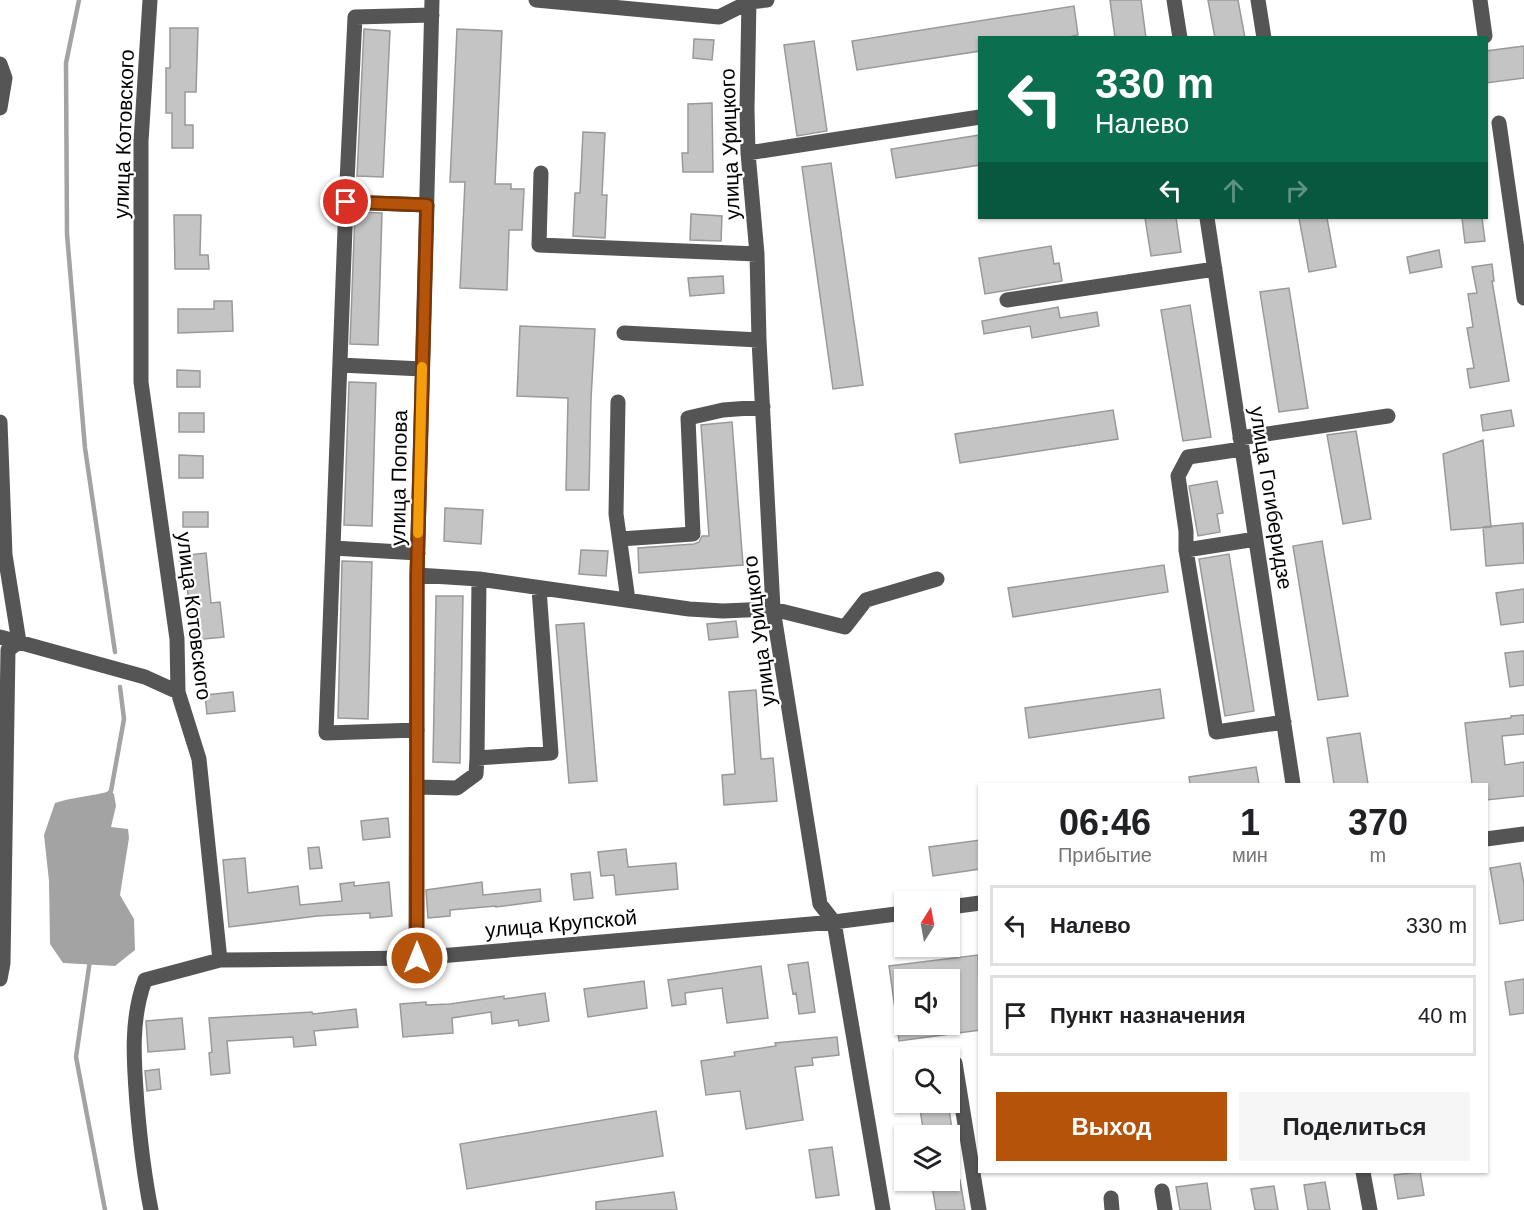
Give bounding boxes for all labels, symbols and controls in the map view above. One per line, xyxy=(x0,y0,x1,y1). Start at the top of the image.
street label: улица Котовского xyxy=(109,49,138,219)
icon: left xyxy=(996,60,1074,138)
text: 330 m xyxy=(1095,60,1214,107)
street label: улица Урицкого xyxy=(715,68,744,220)
text: Налево xyxy=(1095,109,1189,139)
icon: left xyxy=(1154,174,1187,207)
icon: ahead xyxy=(1217,174,1250,207)
icon: right xyxy=(1280,174,1313,207)
pin xyxy=(320,176,371,227)
icon: arrive xyxy=(329,185,362,218)
street label: улица Гогиберидзе xyxy=(1246,405,1297,591)
street label: улица Попова xyxy=(386,409,411,546)
street label: улица Котовского xyxy=(173,530,216,701)
street label: улица Урицкого xyxy=(738,555,779,708)
text: 06:46 xyxy=(1059,802,1151,843)
text: 1 xyxy=(1240,802,1260,843)
text: 370 xyxy=(1348,802,1408,843)
text: Прибытие xyxy=(1058,844,1152,866)
text: мин xyxy=(1232,844,1268,866)
text: m xyxy=(1370,844,1386,866)
north arrow xyxy=(894,891,960,957)
map controls xyxy=(894,891,960,1191)
street label: улица Крупской xyxy=(484,905,638,942)
icon: left xyxy=(999,909,1032,942)
text: Налево xyxy=(1050,913,1131,938)
text: 330 m xyxy=(1406,913,1467,938)
position arrow xyxy=(385,926,449,990)
button: sound xyxy=(894,969,960,1035)
icon: arrive xyxy=(999,999,1032,1032)
text: Пункт назначения xyxy=(1050,1003,1246,1028)
text: 40 m xyxy=(1418,1003,1467,1028)
button: search xyxy=(894,1047,960,1113)
button: Выход xyxy=(996,1092,1227,1161)
button: Поделиться xyxy=(1239,1092,1470,1161)
button: layers xyxy=(894,1125,960,1191)

